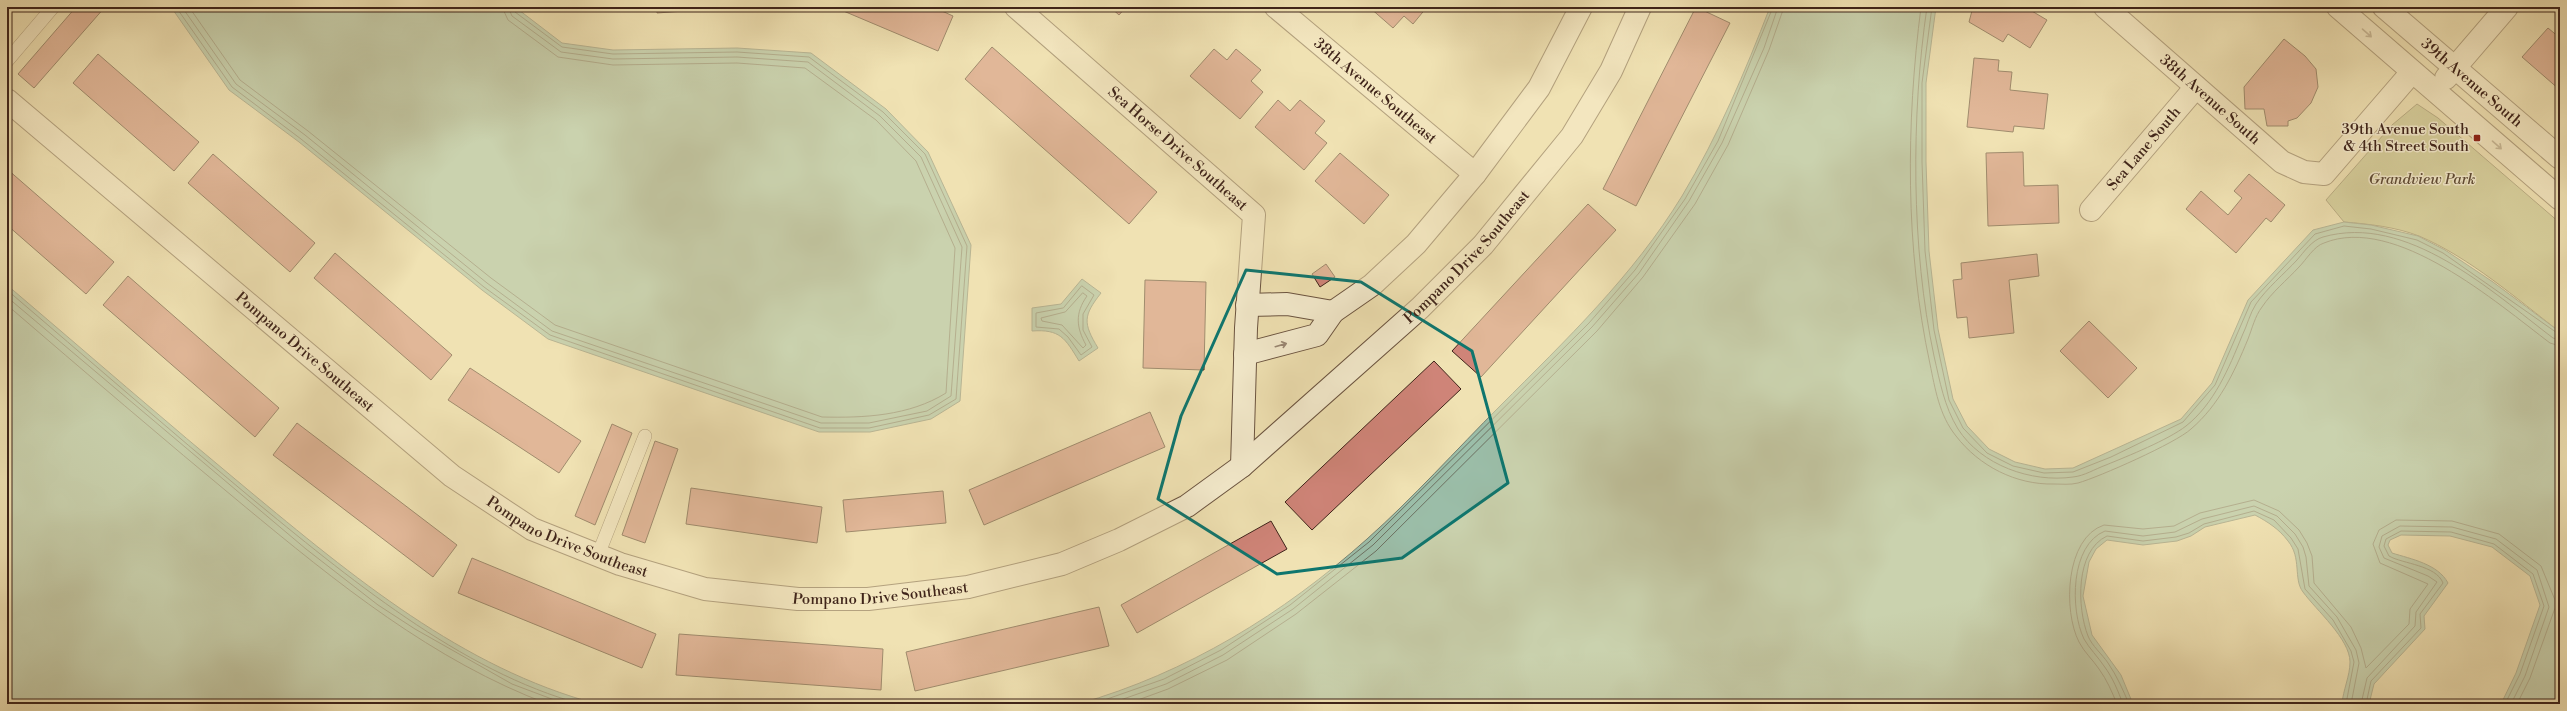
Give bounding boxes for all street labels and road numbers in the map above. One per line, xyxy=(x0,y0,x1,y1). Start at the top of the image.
street label: 38th Avenue Southeast xyxy=(1310,34,1441,148)
street label: 39th Avenue South xyxy=(2417,34,2526,132)
street label: 38th Avenue South xyxy=(2156,50,2264,149)
street label: Sea Horse Drive Southeast xyxy=(1104,83,1252,216)
street label: Sea Lane South xyxy=(2103,103,2185,194)
street label: Pompano Drive Southeast xyxy=(1400,186,1534,328)
street label: Pompano Drive Southeast xyxy=(231,288,378,417)
street label: Pompano Drive Southeast xyxy=(483,492,651,582)
street label: Pompano Drive Southeast xyxy=(792,578,970,609)

